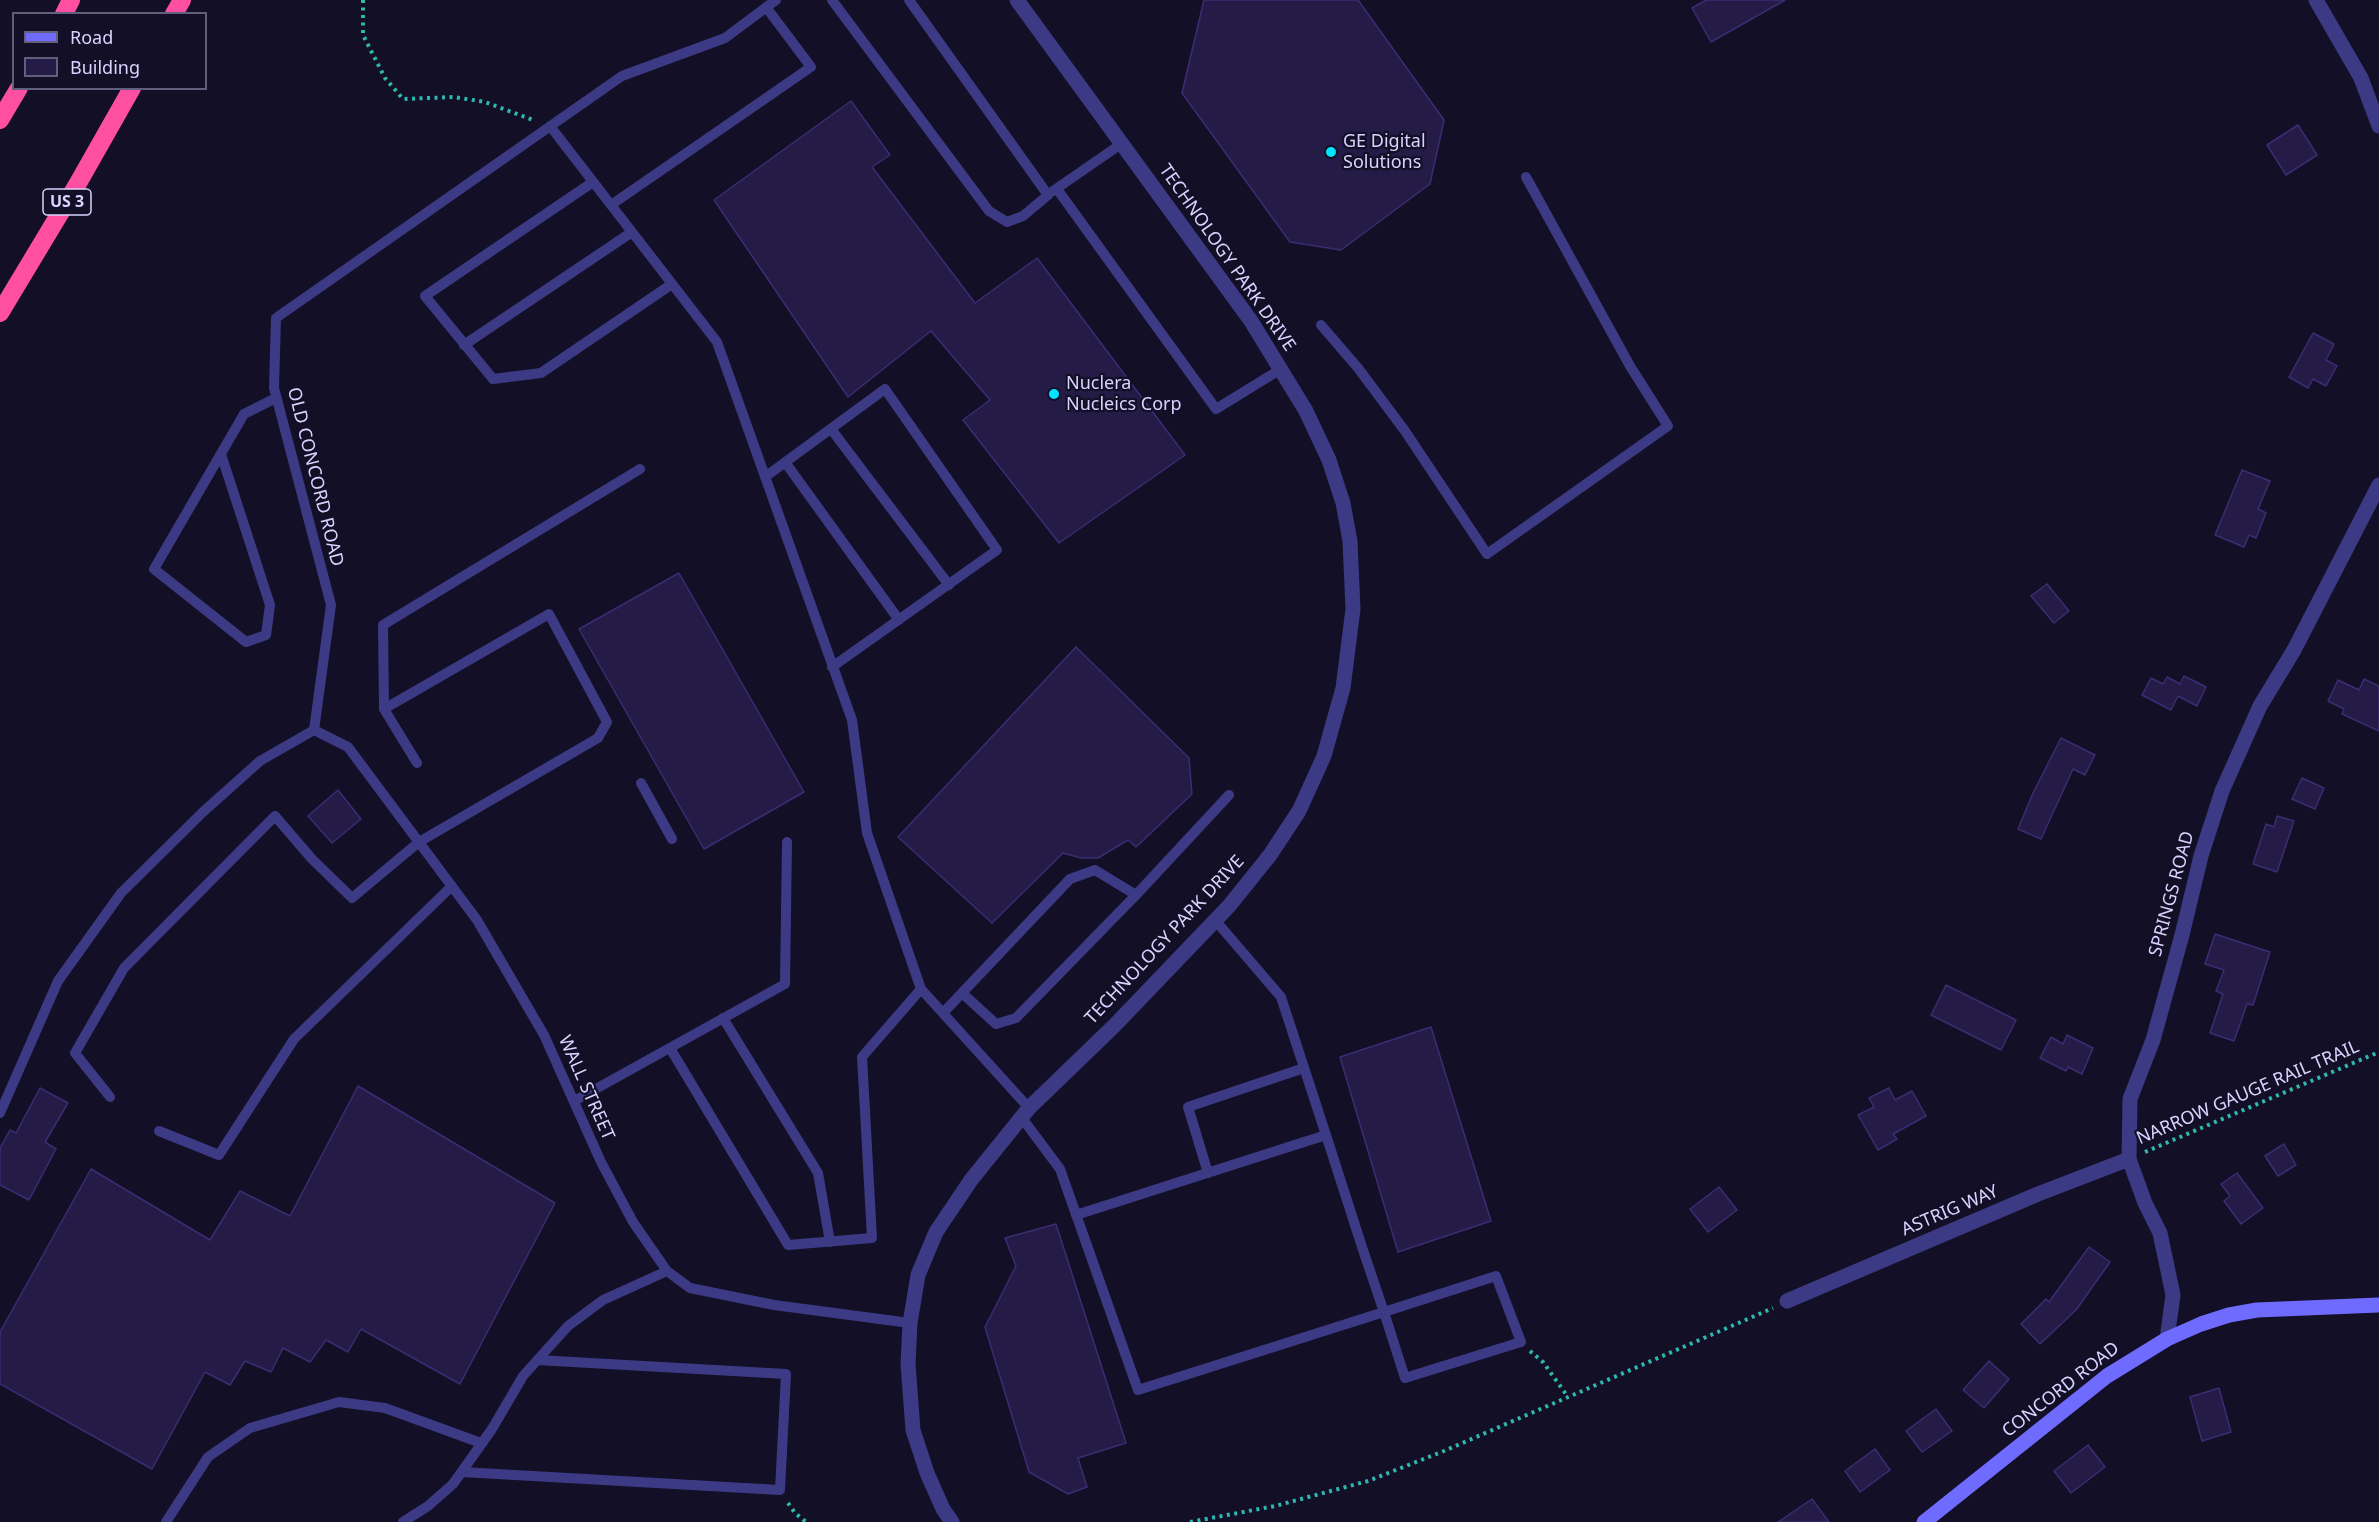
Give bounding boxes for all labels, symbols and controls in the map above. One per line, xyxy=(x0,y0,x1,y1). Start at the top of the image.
legend xyxy=(12,12,207,90)
text: Road xyxy=(70,25,113,49)
text: Building xyxy=(70,55,140,79)
place label: GE Digital Solutions xyxy=(1343,131,1426,174)
marker: GE Digital Solutions xyxy=(1324,145,1338,159)
street label: TECHNOLOGY PARK DRIVE xyxy=(1154,160,1300,356)
road number: US 3 xyxy=(43,189,91,215)
place label: Nuclera Nucleics Corp xyxy=(1066,373,1182,416)
street label: OLD CONCORD ROAD xyxy=(282,385,348,569)
marker: Nuclera Nucleics Corp xyxy=(1047,387,1061,401)
street label: SPRINGS ROAD xyxy=(2145,829,2199,959)
street label: TECHNOLOGY PARK DRIVE xyxy=(1081,851,1249,1029)
street label: WALL STREET xyxy=(553,1032,619,1144)
street label: NARROW GAUGE RAIL TRAIL xyxy=(2134,1036,2362,1150)
street label: ASTRIG WAY xyxy=(1898,1181,2002,1241)
street label: CONCORD ROAD xyxy=(1998,1338,2124,1442)

